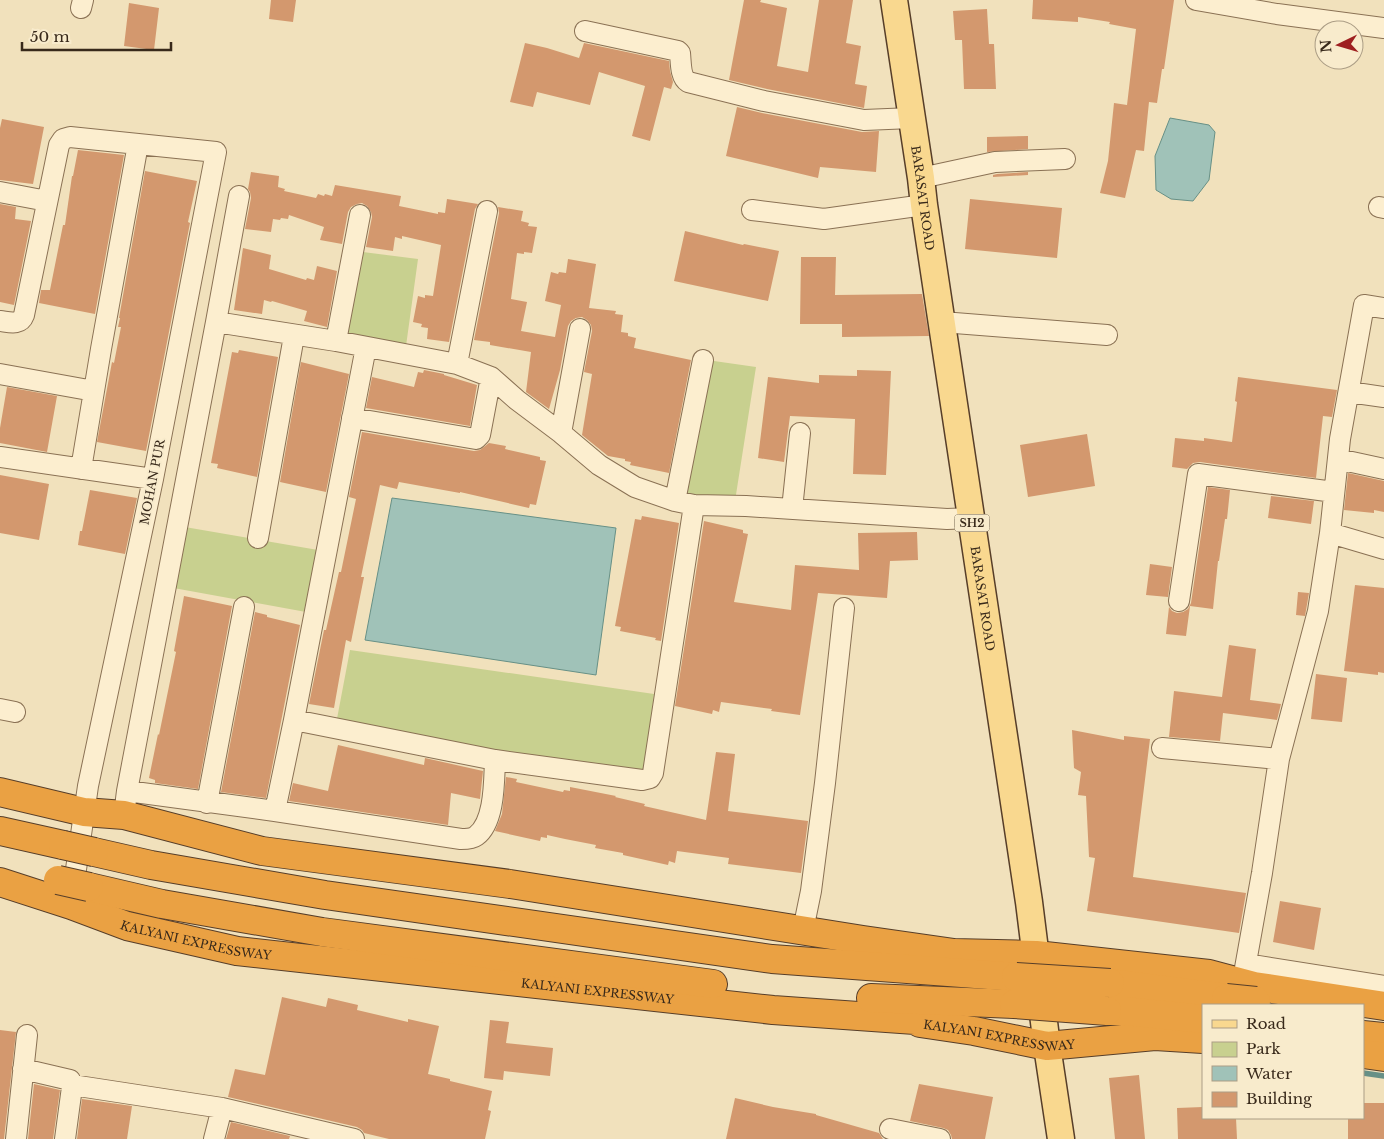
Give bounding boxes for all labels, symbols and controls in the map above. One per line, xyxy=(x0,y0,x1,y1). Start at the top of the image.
scale bar xyxy=(22,20,171,52)
north arrow xyxy=(1314,20,1364,70)
text: 50 m xyxy=(30,27,70,46)
text: N xyxy=(1317,39,1336,53)
street label: BARASAT ROAD xyxy=(909,144,938,251)
street label: MOHAN PUR xyxy=(136,437,168,526)
road number: SH2 xyxy=(954,514,990,532)
street label: BARASAT ROAD xyxy=(968,545,999,652)
street label: KALYANI EXPRESSWAY xyxy=(118,917,272,962)
street label: KALYANI EXPRESSWAY xyxy=(520,975,675,1007)
legend xyxy=(1202,1004,1364,1119)
text: Road xyxy=(1246,1014,1286,1033)
street label: KALYANI EXPRESSWAY xyxy=(922,1016,1076,1054)
text: Park xyxy=(1246,1039,1282,1058)
text: Water xyxy=(1245,1064,1293,1083)
text: Building xyxy=(1246,1089,1313,1108)

